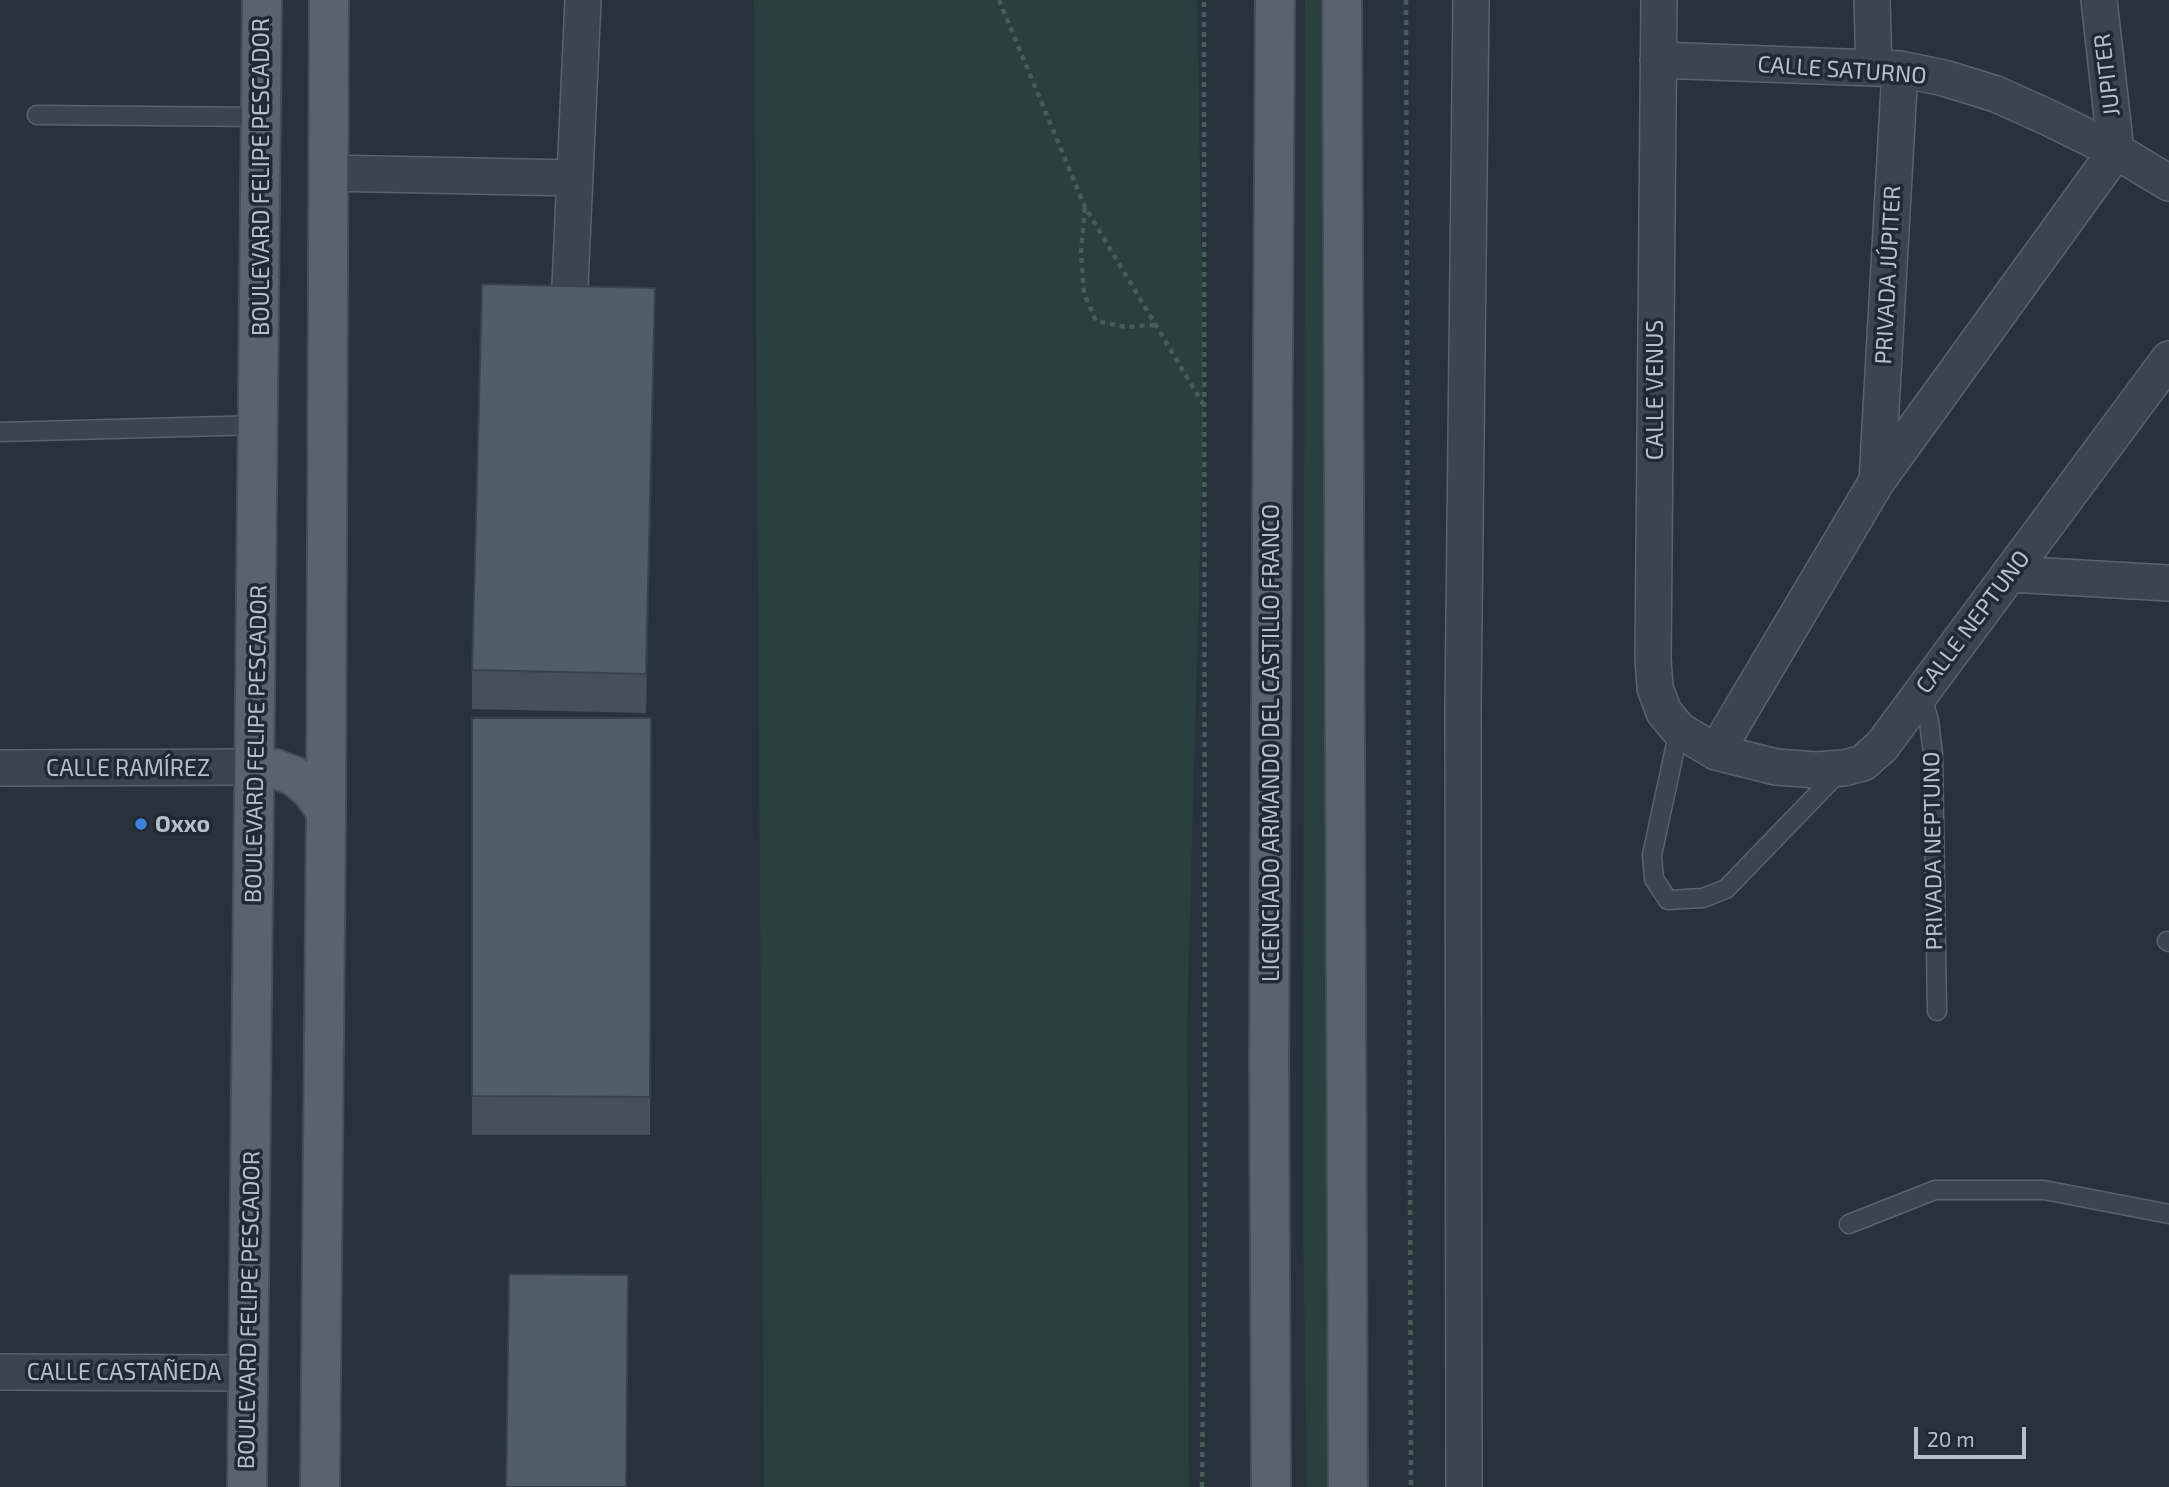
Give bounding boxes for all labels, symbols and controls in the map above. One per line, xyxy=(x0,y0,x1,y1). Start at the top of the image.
street label: BOULEVARD FELIPE PESCADOR xyxy=(247,18,275,336)
street label: JUPITER xyxy=(2088,32,2126,118)
street label: CALLE SATURNO xyxy=(1757,50,1927,90)
street label: PRIVADA JÚPITER xyxy=(1870,185,1906,365)
street label: CALLE VENUS xyxy=(1641,320,1669,460)
street label: LICENCIADO ARMANDO DEL CASTILLO FRANCO xyxy=(1257,504,1285,982)
street label: CALLE NEPTUNO xyxy=(1910,545,2036,699)
street label: BOULEVARD FELIPE PESCADOR xyxy=(239,585,273,903)
street label: PRIVADA NEPTUNO xyxy=(1917,751,1949,951)
street label: CALLE RAMÍREZ xyxy=(46,754,210,782)
place label: Oxxo xyxy=(155,810,210,838)
marker: Oxxo xyxy=(133,816,149,832)
street label: BOULEVARD FELIPE PESCADOR xyxy=(232,1151,266,1469)
street label: CALLE CASTAÑEDA xyxy=(27,1358,221,1386)
scale bar xyxy=(1917,1414,2029,1458)
text: 20 m xyxy=(1927,1426,1975,1451)

